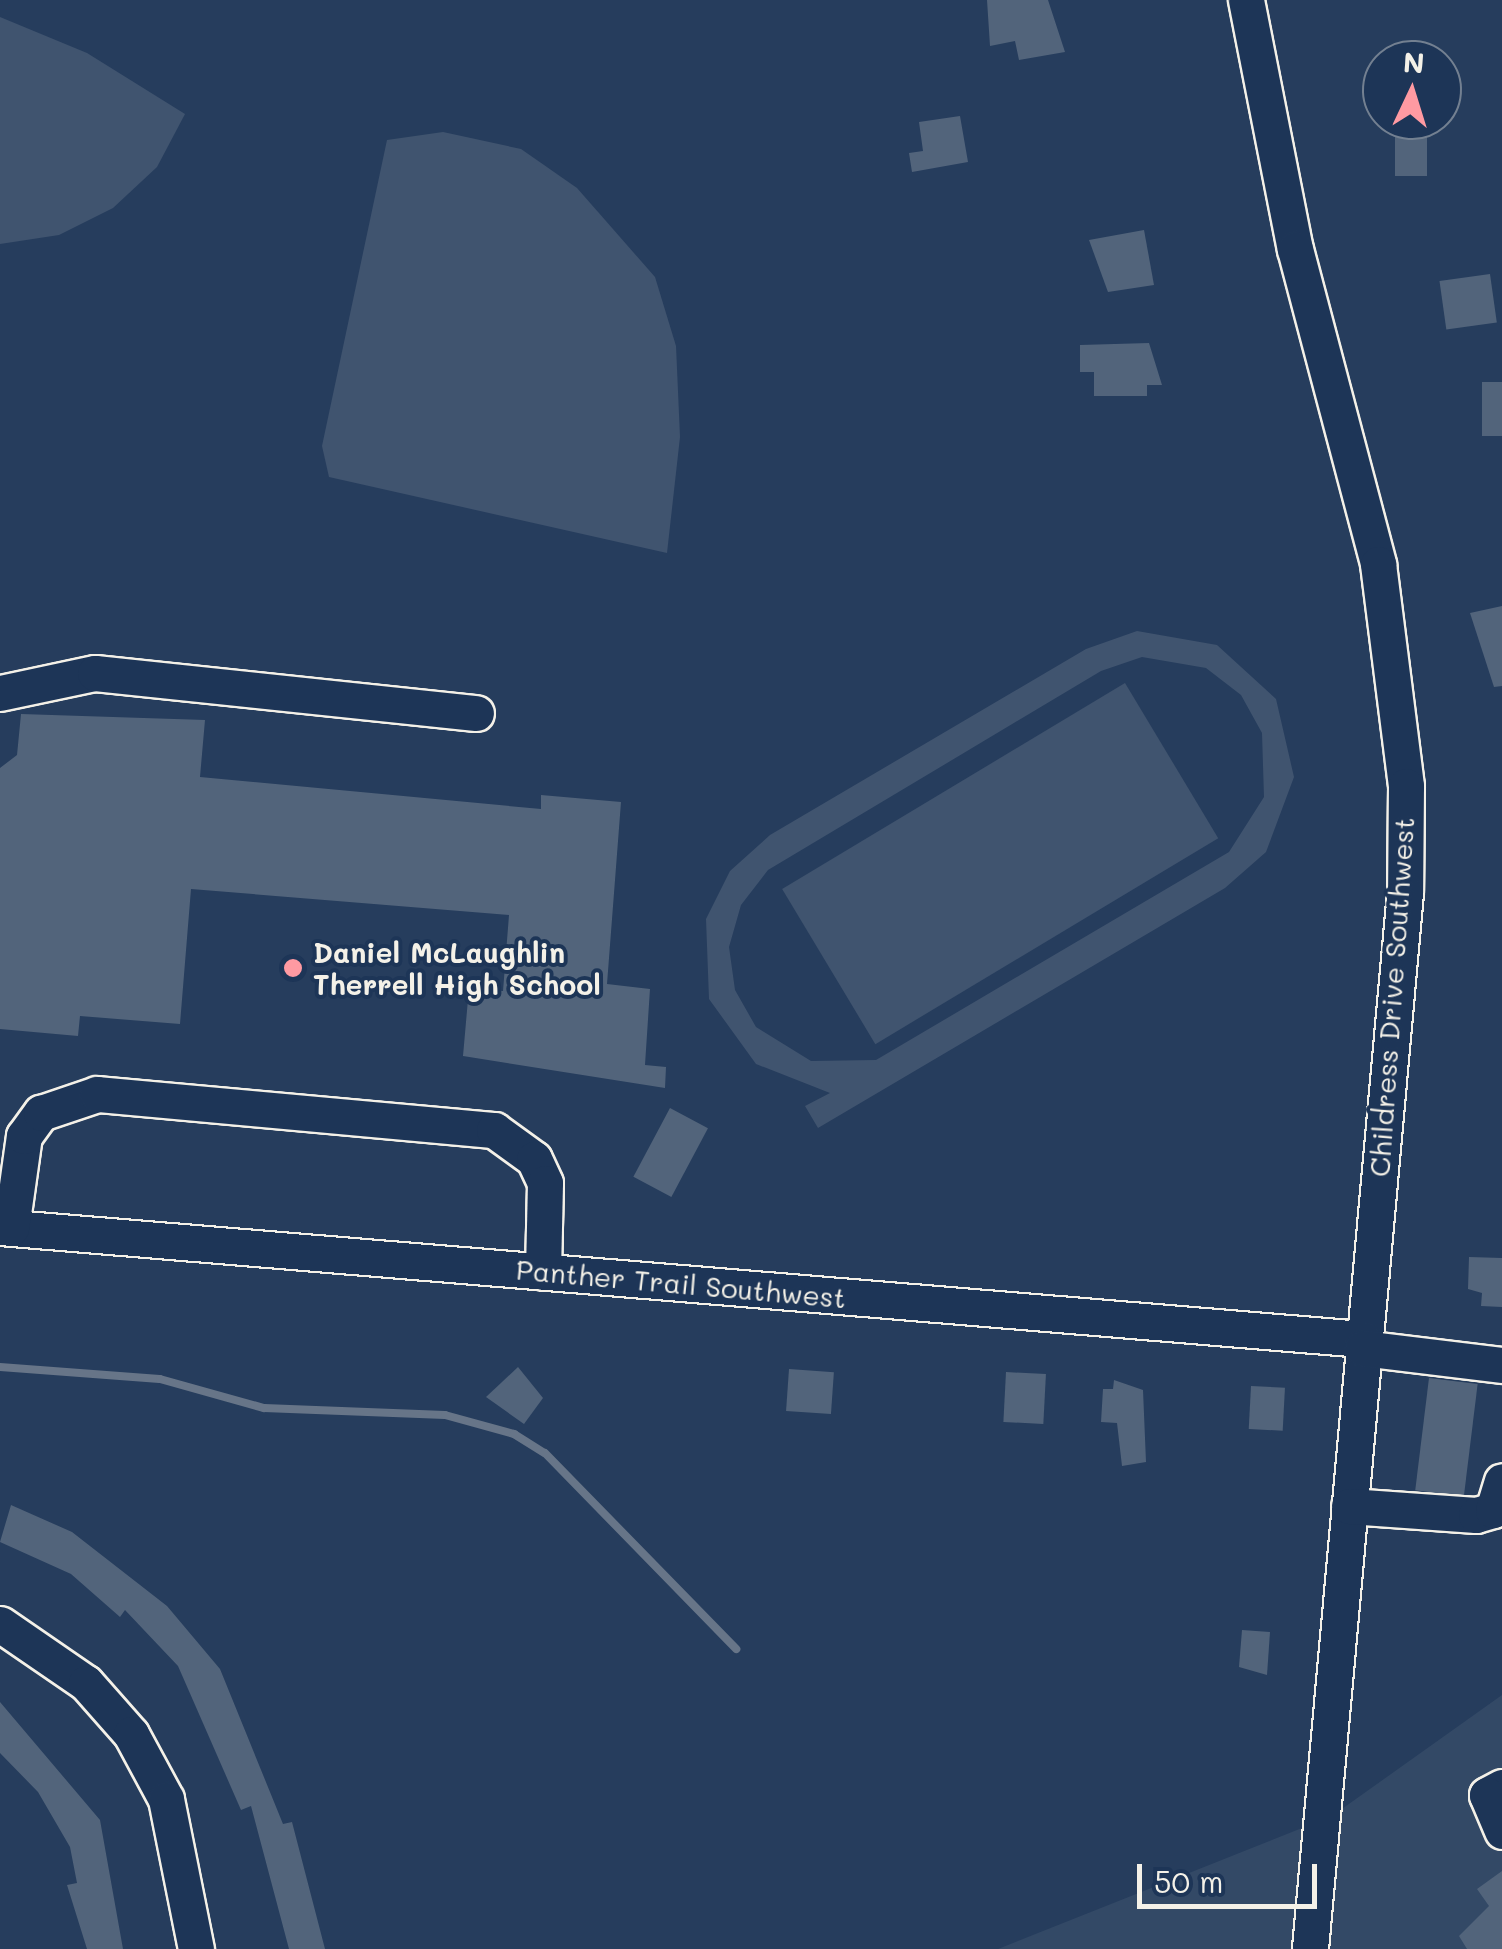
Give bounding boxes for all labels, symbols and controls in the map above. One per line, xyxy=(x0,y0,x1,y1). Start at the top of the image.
north arrow xyxy=(1362,40,1462,140)
text: N xyxy=(1402,43,1426,81)
street label: Childress Drive Southwest xyxy=(1362,816,1420,1178)
place label: Daniel McLaughlin Therrell High School xyxy=(313,935,601,1001)
marker: Daniel McLaughlin Therrell High School xyxy=(282,957,304,979)
street label: Panther Trail Southwest xyxy=(515,1252,847,1314)
scale bar xyxy=(1142,1844,1322,1906)
text: 50 m xyxy=(1154,1861,1224,1901)

